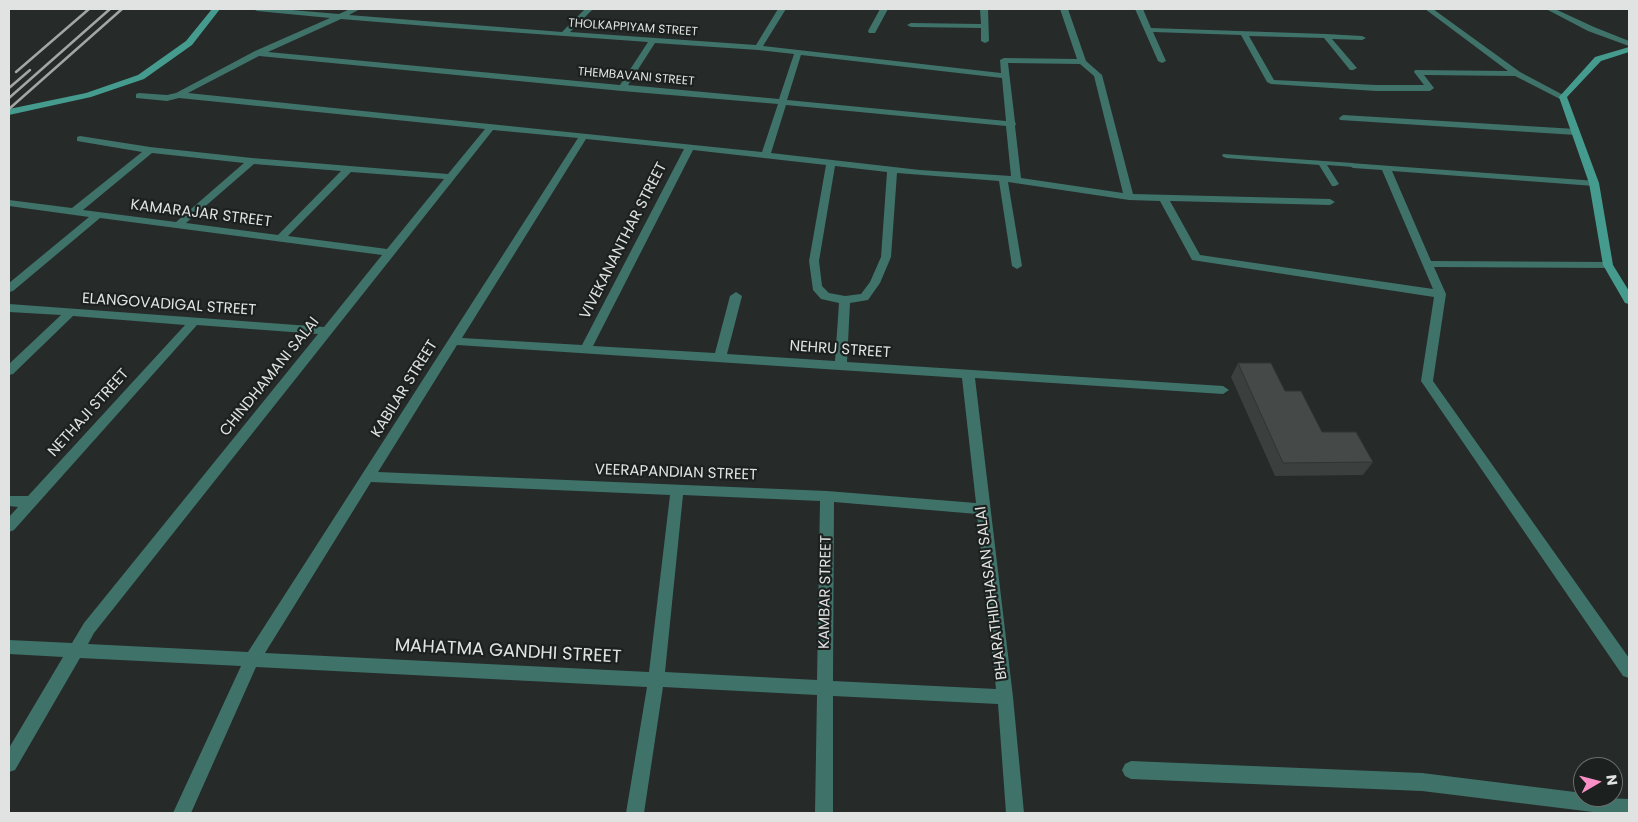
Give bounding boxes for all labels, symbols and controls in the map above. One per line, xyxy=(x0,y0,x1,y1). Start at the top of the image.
street label: THOLKAPPIYAM STREET xyxy=(568,16,698,40)
street label: THEMBAVANI STREET xyxy=(577,65,695,89)
street label: VIVEKANANTHAR STREET xyxy=(577,160,671,322)
street label: KAMARAJAR STREET xyxy=(129,196,273,232)
street label: ELANGOVADIGAL STREET xyxy=(81,290,257,320)
street label: CHINDHAMANI SALAI xyxy=(217,314,323,440)
street label: KABILAR STREET xyxy=(368,337,442,441)
street label: NEHRU STREET xyxy=(789,337,891,363)
street label: NETHAJI STREET xyxy=(45,365,133,461)
street label: VEERAPANDIAN STREET xyxy=(594,461,758,485)
street label: BHARATHIDHASAN SALAI xyxy=(972,505,1012,681)
street label: KAMBAR STREET xyxy=(816,535,836,649)
street label: MAHATMA GANDHI STREET xyxy=(394,635,622,669)
north arrow xyxy=(1573,757,1623,807)
text: N xyxy=(1601,773,1622,787)

